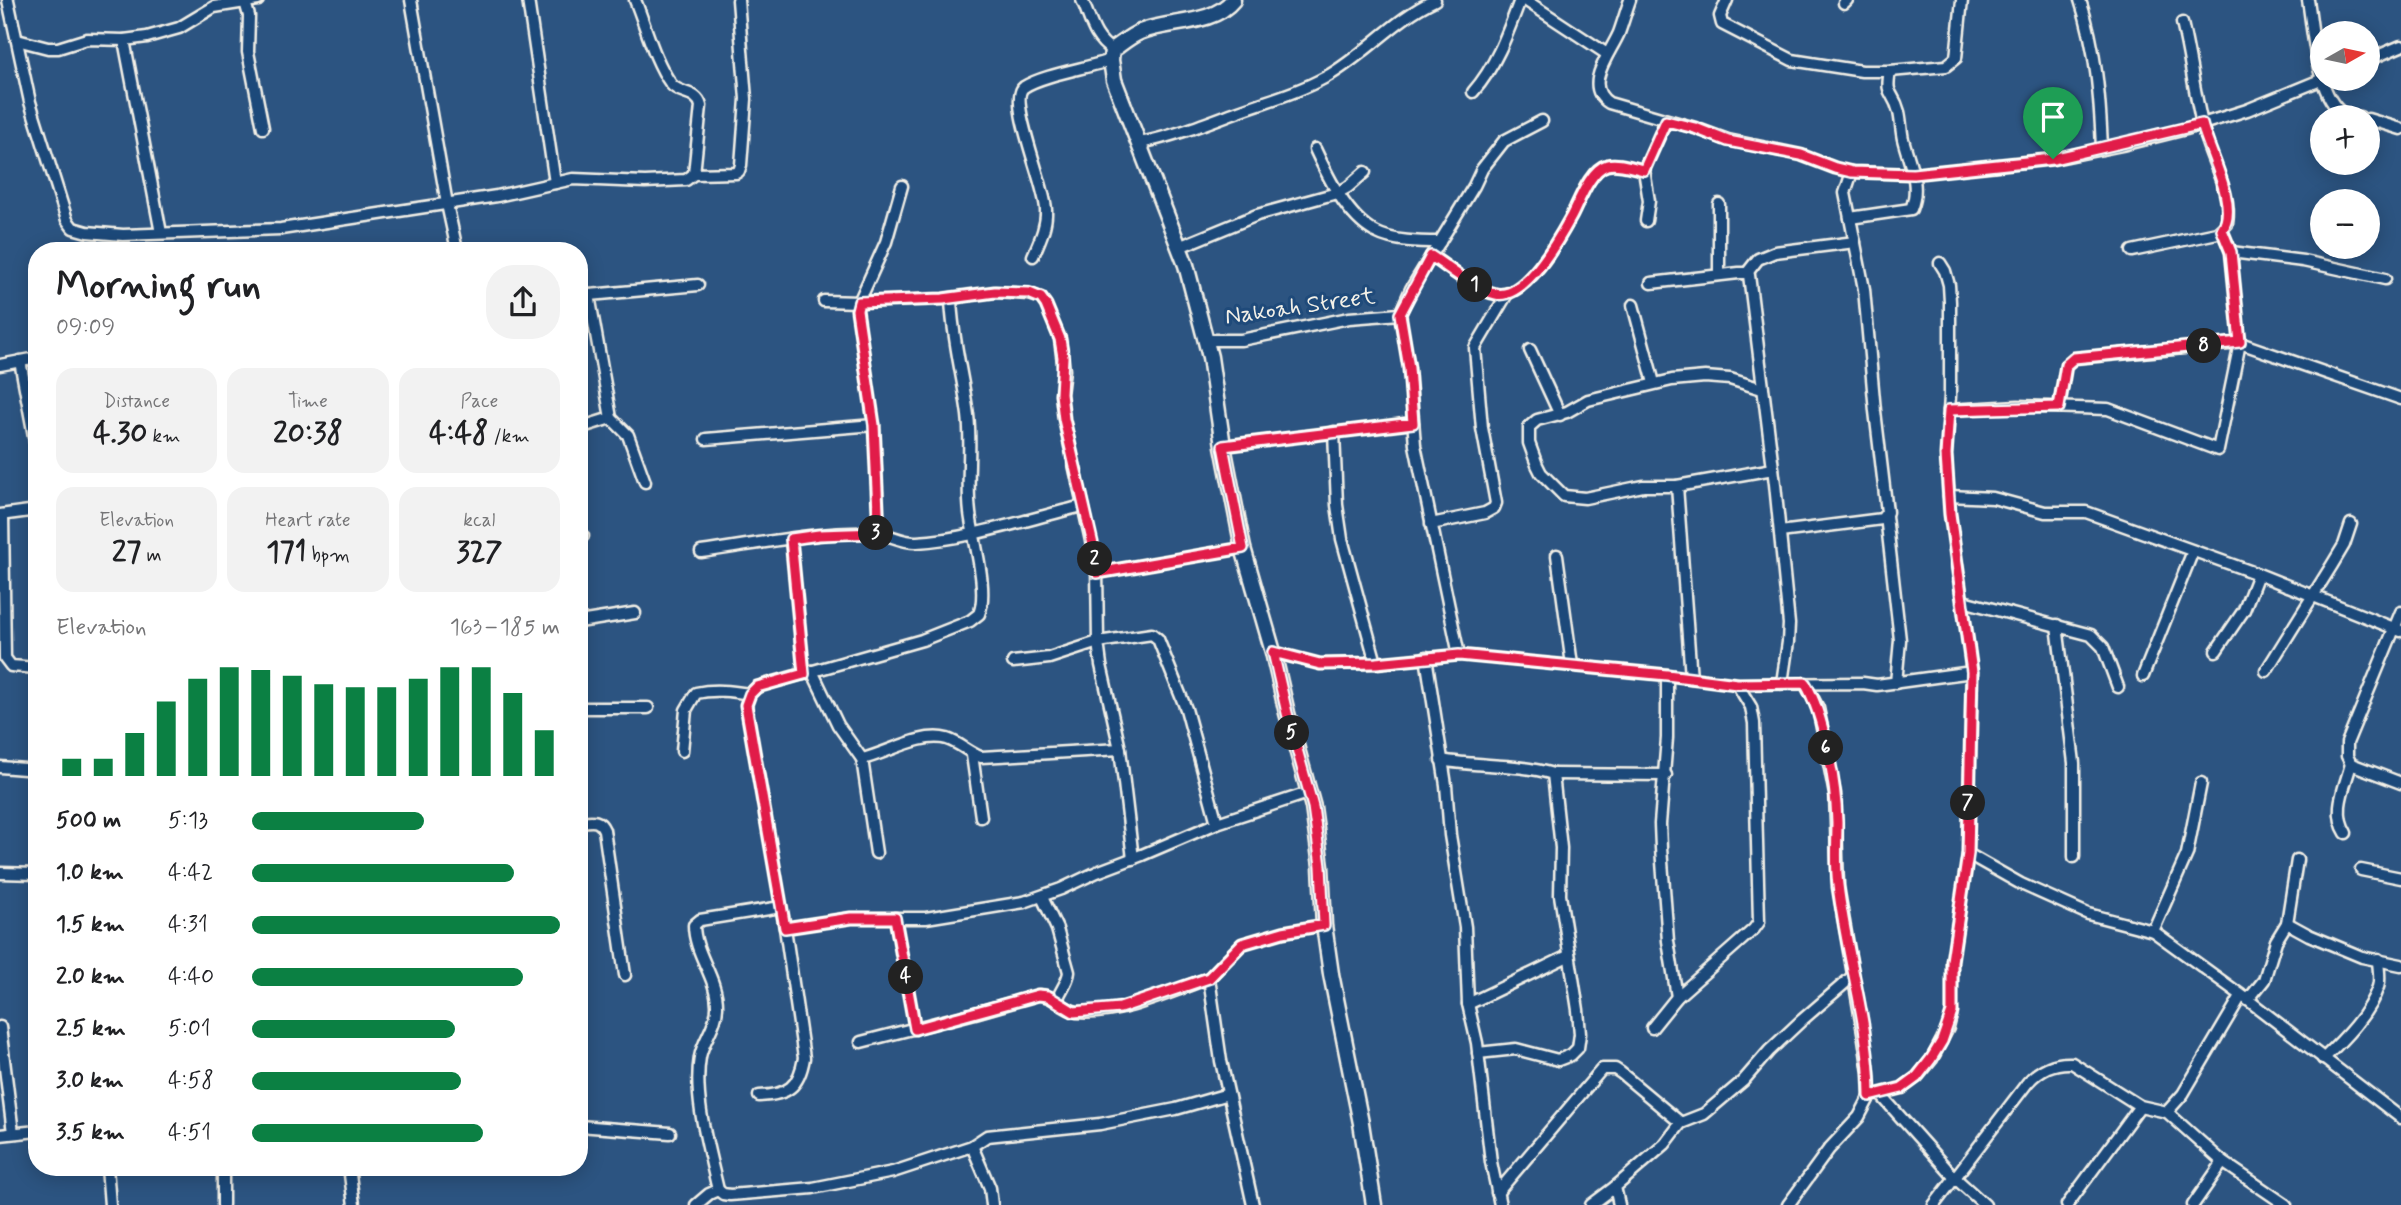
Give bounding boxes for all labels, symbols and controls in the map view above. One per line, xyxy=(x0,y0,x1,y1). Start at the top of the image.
north arrow xyxy=(2310,21,2380,91)
map controls xyxy=(2310,21,2380,259)
pin xyxy=(2023,87,2083,159)
icon: arrive xyxy=(2034,98,2072,136)
button: + xyxy=(2310,105,2380,175)
button: − xyxy=(2310,189,2380,259)
text: Morning run xyxy=(56,262,261,311)
button: share xyxy=(486,265,560,339)
pin: 1 xyxy=(1458,268,1492,302)
text: 1 xyxy=(1470,272,1479,297)
street label: Nakoah Street xyxy=(1223,281,1377,333)
text: 09:09 xyxy=(56,313,115,343)
pin: 8 xyxy=(2186,328,2222,364)
text: 8 xyxy=(2198,333,2209,358)
text: Distance xyxy=(103,389,170,414)
text: Time xyxy=(288,389,328,414)
text: Pace xyxy=(460,389,498,414)
text: 4.30 xyxy=(93,414,147,453)
text: 20:38 xyxy=(273,414,343,453)
text: 4:48 xyxy=(429,414,488,453)
text: km xyxy=(147,424,180,449)
text: /km xyxy=(488,424,530,449)
text: Elevation xyxy=(99,508,174,533)
text: Heart rate xyxy=(265,508,351,533)
text: kcal xyxy=(463,508,495,533)
pin: 3 xyxy=(858,516,894,550)
text: 3 xyxy=(871,520,880,545)
text: 27 xyxy=(112,533,141,572)
text: 171 xyxy=(266,533,306,572)
text: 327 xyxy=(456,533,502,572)
pin: 2 xyxy=(1078,542,1112,576)
text: m xyxy=(141,543,162,568)
text: bpm xyxy=(306,543,350,568)
text: 2 xyxy=(1090,546,1099,571)
text: Elevation xyxy=(56,613,147,643)
text: 163–185 m xyxy=(450,613,560,643)
pin: 5 xyxy=(1274,716,1310,750)
text: 5 xyxy=(1286,720,1297,745)
pin: 6 xyxy=(1808,730,1843,766)
text: 6 xyxy=(1821,735,1830,760)
pin: 7 xyxy=(1951,786,1986,820)
text: 7 xyxy=(1962,790,1973,815)
text: 500 m xyxy=(56,806,121,836)
text: 5:13 xyxy=(168,806,208,836)
text: 1.0 km xyxy=(56,858,124,888)
text: 4:42 xyxy=(168,858,213,888)
text: 1.5 km xyxy=(56,910,125,940)
text: 4:31 xyxy=(168,910,208,940)
pin: 4 xyxy=(888,960,923,995)
text: 2.0 km xyxy=(56,962,125,992)
text: 4:40 xyxy=(168,962,214,992)
text: 4 xyxy=(900,964,911,989)
text: 2.5 km xyxy=(56,1014,126,1044)
text: 5:01 xyxy=(168,1014,211,1044)
text: 3.0 km xyxy=(56,1066,124,1096)
text: 4:58 xyxy=(168,1066,214,1096)
text: 3.5 km xyxy=(56,1118,125,1148)
text: 4:51 xyxy=(168,1118,211,1148)

